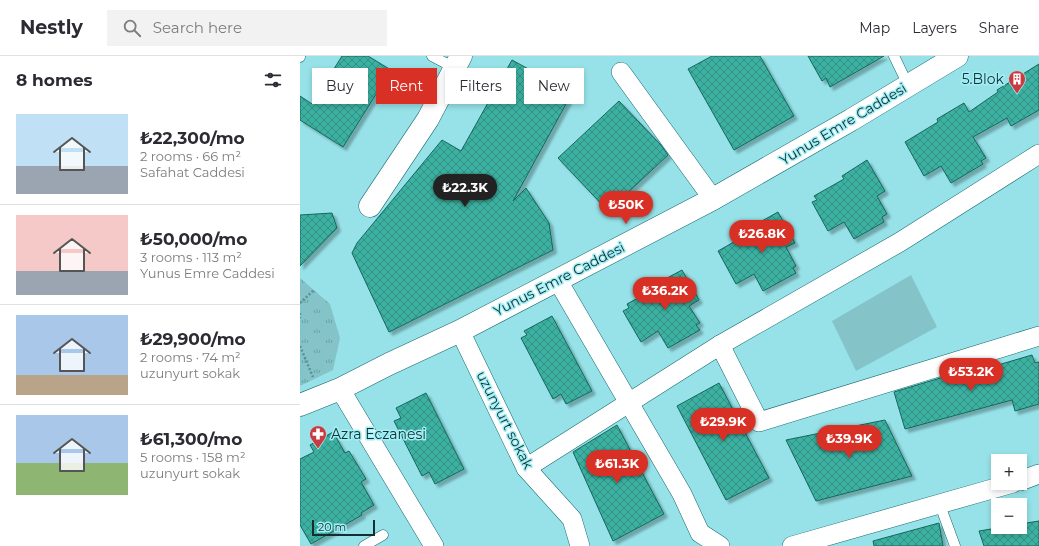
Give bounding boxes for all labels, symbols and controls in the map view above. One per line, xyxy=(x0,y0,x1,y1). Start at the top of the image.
search box xyxy=(107,10,387,46)
text: Nestly xyxy=(20,16,83,39)
icon: search xyxy=(121,17,143,39)
text: Search here xyxy=(153,18,242,37)
text: Map xyxy=(859,19,890,37)
text: Layers xyxy=(912,19,957,37)
text: Share xyxy=(979,19,1019,37)
chip: Buy xyxy=(312,68,368,104)
chip: Rent xyxy=(376,68,437,104)
chip: Filters xyxy=(445,68,516,104)
chip: New xyxy=(524,68,584,104)
icon: filters xyxy=(262,69,284,91)
building icon: 5.Blok xyxy=(1007,69,1027,94)
text: 8 homes xyxy=(16,70,93,90)
place label: 5.Blok xyxy=(962,70,1005,88)
street label: Yunus Emre Caddesi xyxy=(776,79,910,169)
text: ₺22,300/mo xyxy=(140,128,245,148)
icon: home xyxy=(48,130,96,178)
text: 2 rooms · 66 m² xyxy=(140,148,241,164)
text: Safahat Caddesi xyxy=(140,164,245,180)
pin: ₺22.3K xyxy=(432,174,498,208)
text: ₺22.3K xyxy=(442,179,488,195)
pin: ₺50K xyxy=(602,191,650,225)
text: ₺50K xyxy=(608,196,644,212)
pin: ₺26.8K xyxy=(729,220,795,254)
text: ₺26.8K xyxy=(738,225,786,241)
text: ₺50,000/mo xyxy=(140,229,247,249)
icon: home xyxy=(48,231,96,279)
street label: Yunus Emre Caddesi xyxy=(490,238,628,320)
text: 3 rooms · 113 m² xyxy=(140,249,242,265)
text: Yunus Emre Caddesi xyxy=(140,265,275,281)
pin: ₺36.2K xyxy=(632,277,698,311)
text: ₺36.2K xyxy=(642,282,688,298)
text: ₺29,900/mo xyxy=(140,329,246,349)
icon: home xyxy=(48,331,96,379)
text: 2 rooms · 74 m² xyxy=(140,349,241,365)
pin: ₺53.2K xyxy=(938,358,1004,392)
text: ₺53.2K xyxy=(948,363,994,379)
text: uzunyurt sokak xyxy=(140,365,240,381)
street label: uzunyurt sokak xyxy=(473,368,538,473)
pin: ₺29.9K xyxy=(690,408,756,442)
text: ₺29.9K xyxy=(700,413,746,429)
pharmacy icon: Azra Eczanesi xyxy=(308,424,328,449)
place label: Azra Eczanesi xyxy=(331,425,426,443)
pin: ₺39.9K xyxy=(816,425,882,459)
text: ₺61,300/mo xyxy=(140,429,242,449)
text: ₺39.9K xyxy=(826,430,872,446)
icon: home xyxy=(48,431,96,479)
text: 5 rooms · 158 m² xyxy=(140,449,245,465)
pin: ₺61.3K xyxy=(584,450,650,484)
map controls xyxy=(991,454,1027,534)
button: + xyxy=(991,454,1027,490)
text: ₺61.3K xyxy=(595,455,639,471)
text: uzunyurt sokak xyxy=(140,465,240,481)
button: − xyxy=(991,498,1027,534)
scale bar xyxy=(312,518,375,537)
text: 20 m xyxy=(318,520,346,534)

